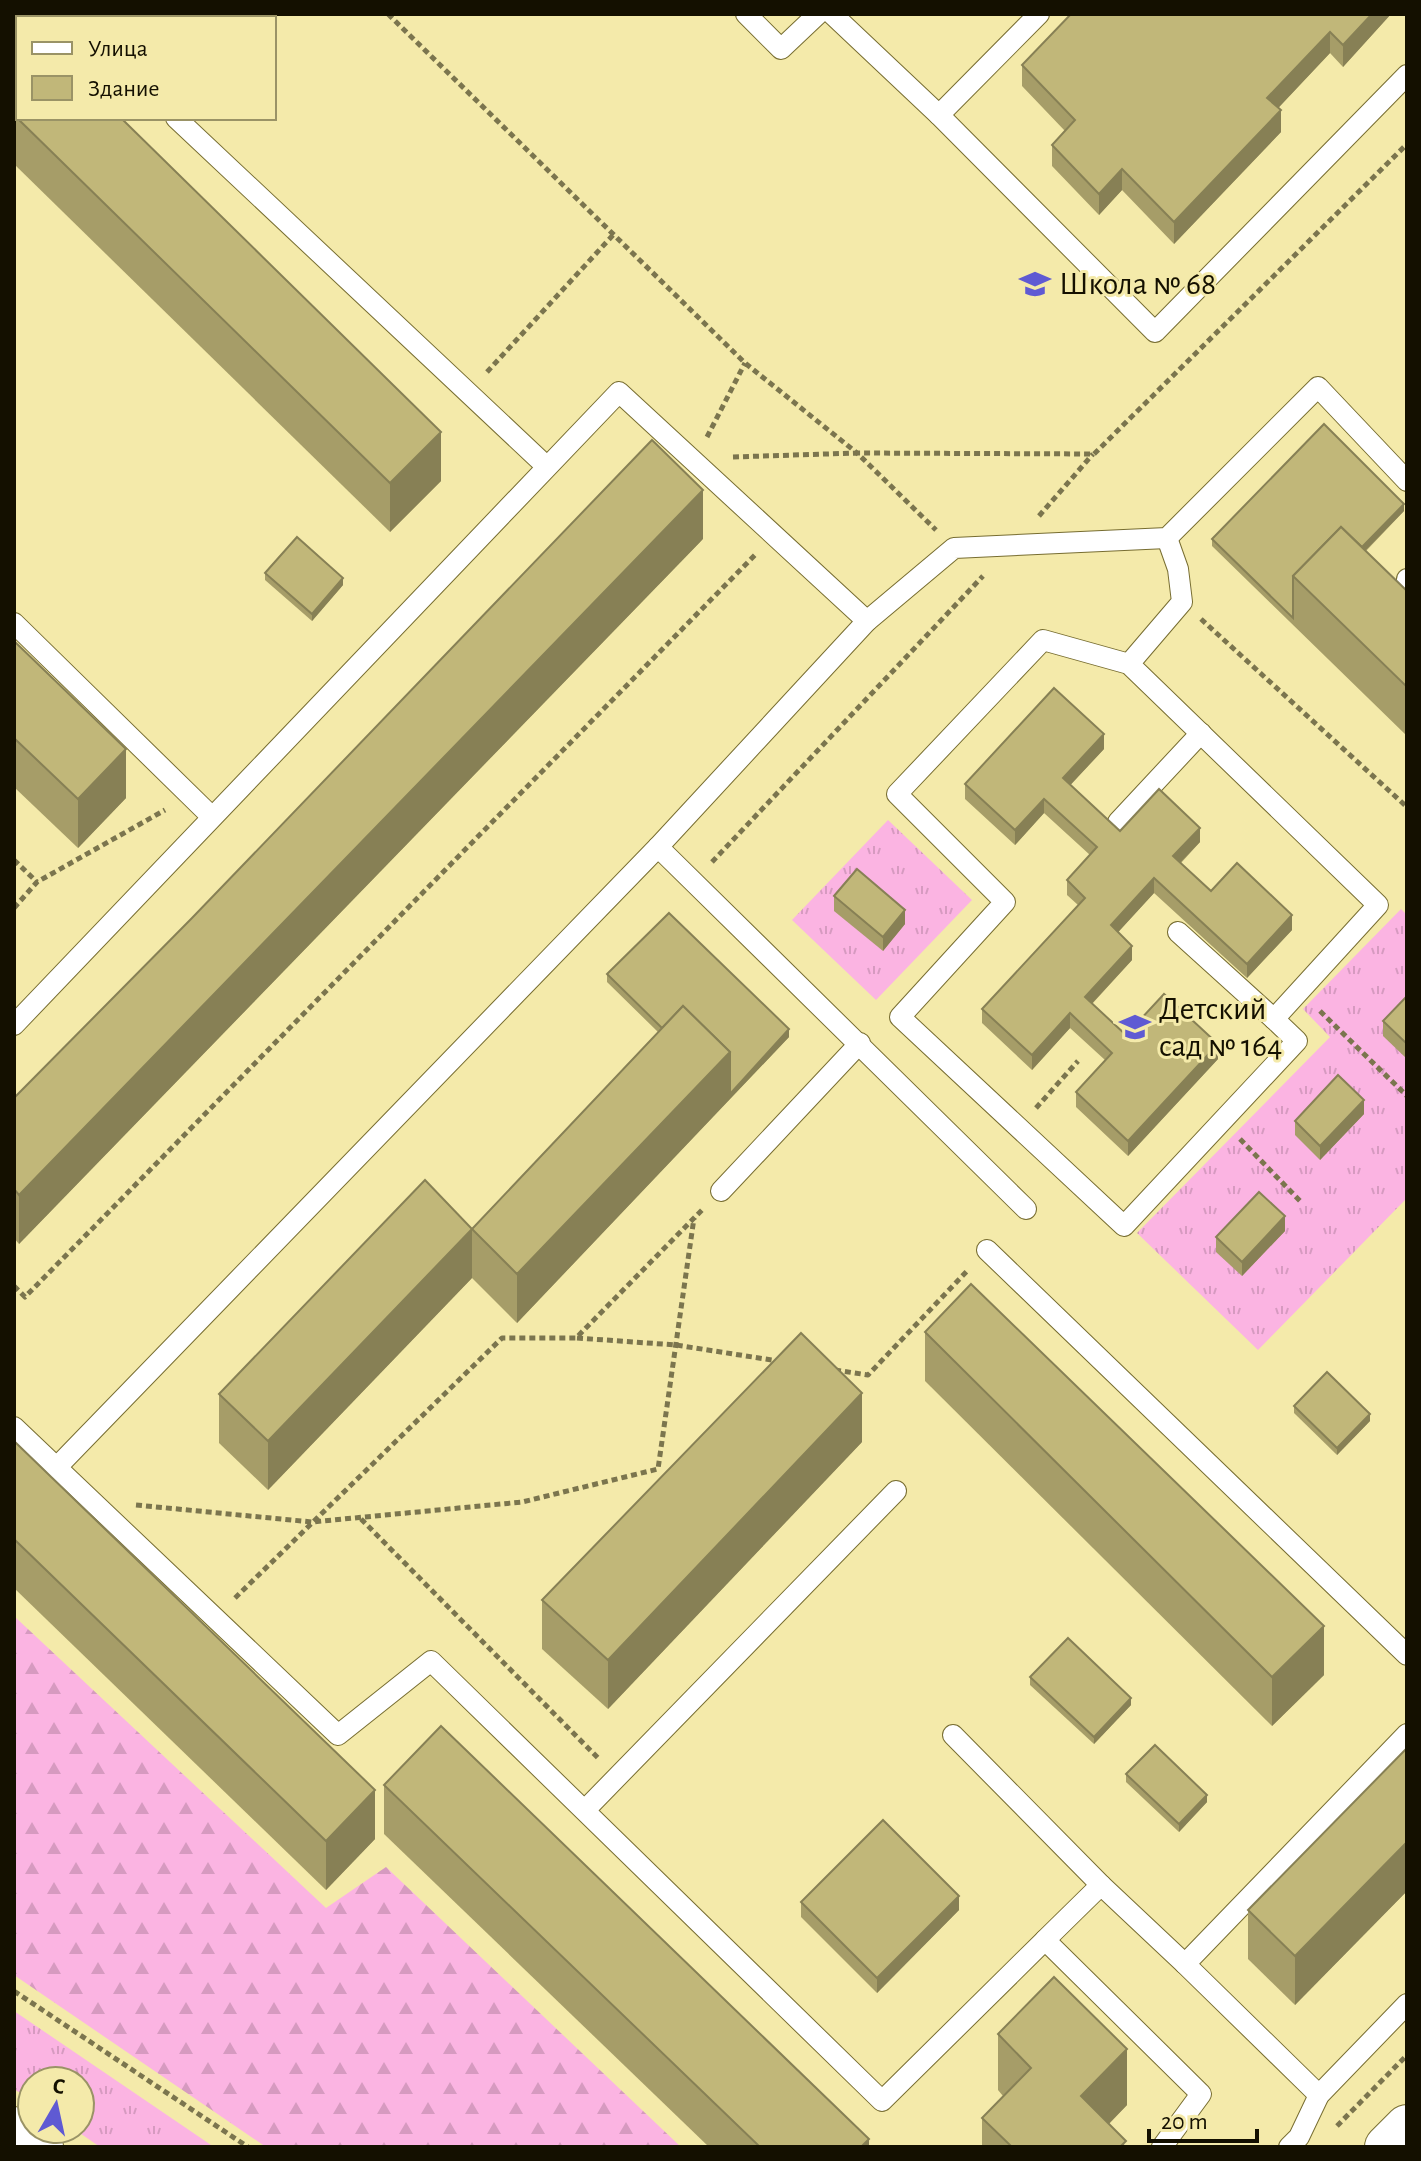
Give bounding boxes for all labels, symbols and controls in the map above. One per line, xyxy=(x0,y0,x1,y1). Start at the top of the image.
legend xyxy=(16,16,276,120)
text: Улица xyxy=(88,37,148,61)
text: Здание xyxy=(88,77,159,101)
school or university icon: Школа № 68 xyxy=(1018,267,1052,301)
place label: Школа № 68 xyxy=(1059,268,1216,300)
place label: Детский сад № 164 xyxy=(1159,993,1282,1062)
school or university icon: Детский сад № 164 xyxy=(1118,1010,1152,1044)
north arrow xyxy=(16,2065,96,2145)
text: С xyxy=(51,2074,67,2098)
scale bar xyxy=(1149,2093,1257,2143)
text: 20 m xyxy=(1161,2110,1208,2134)

